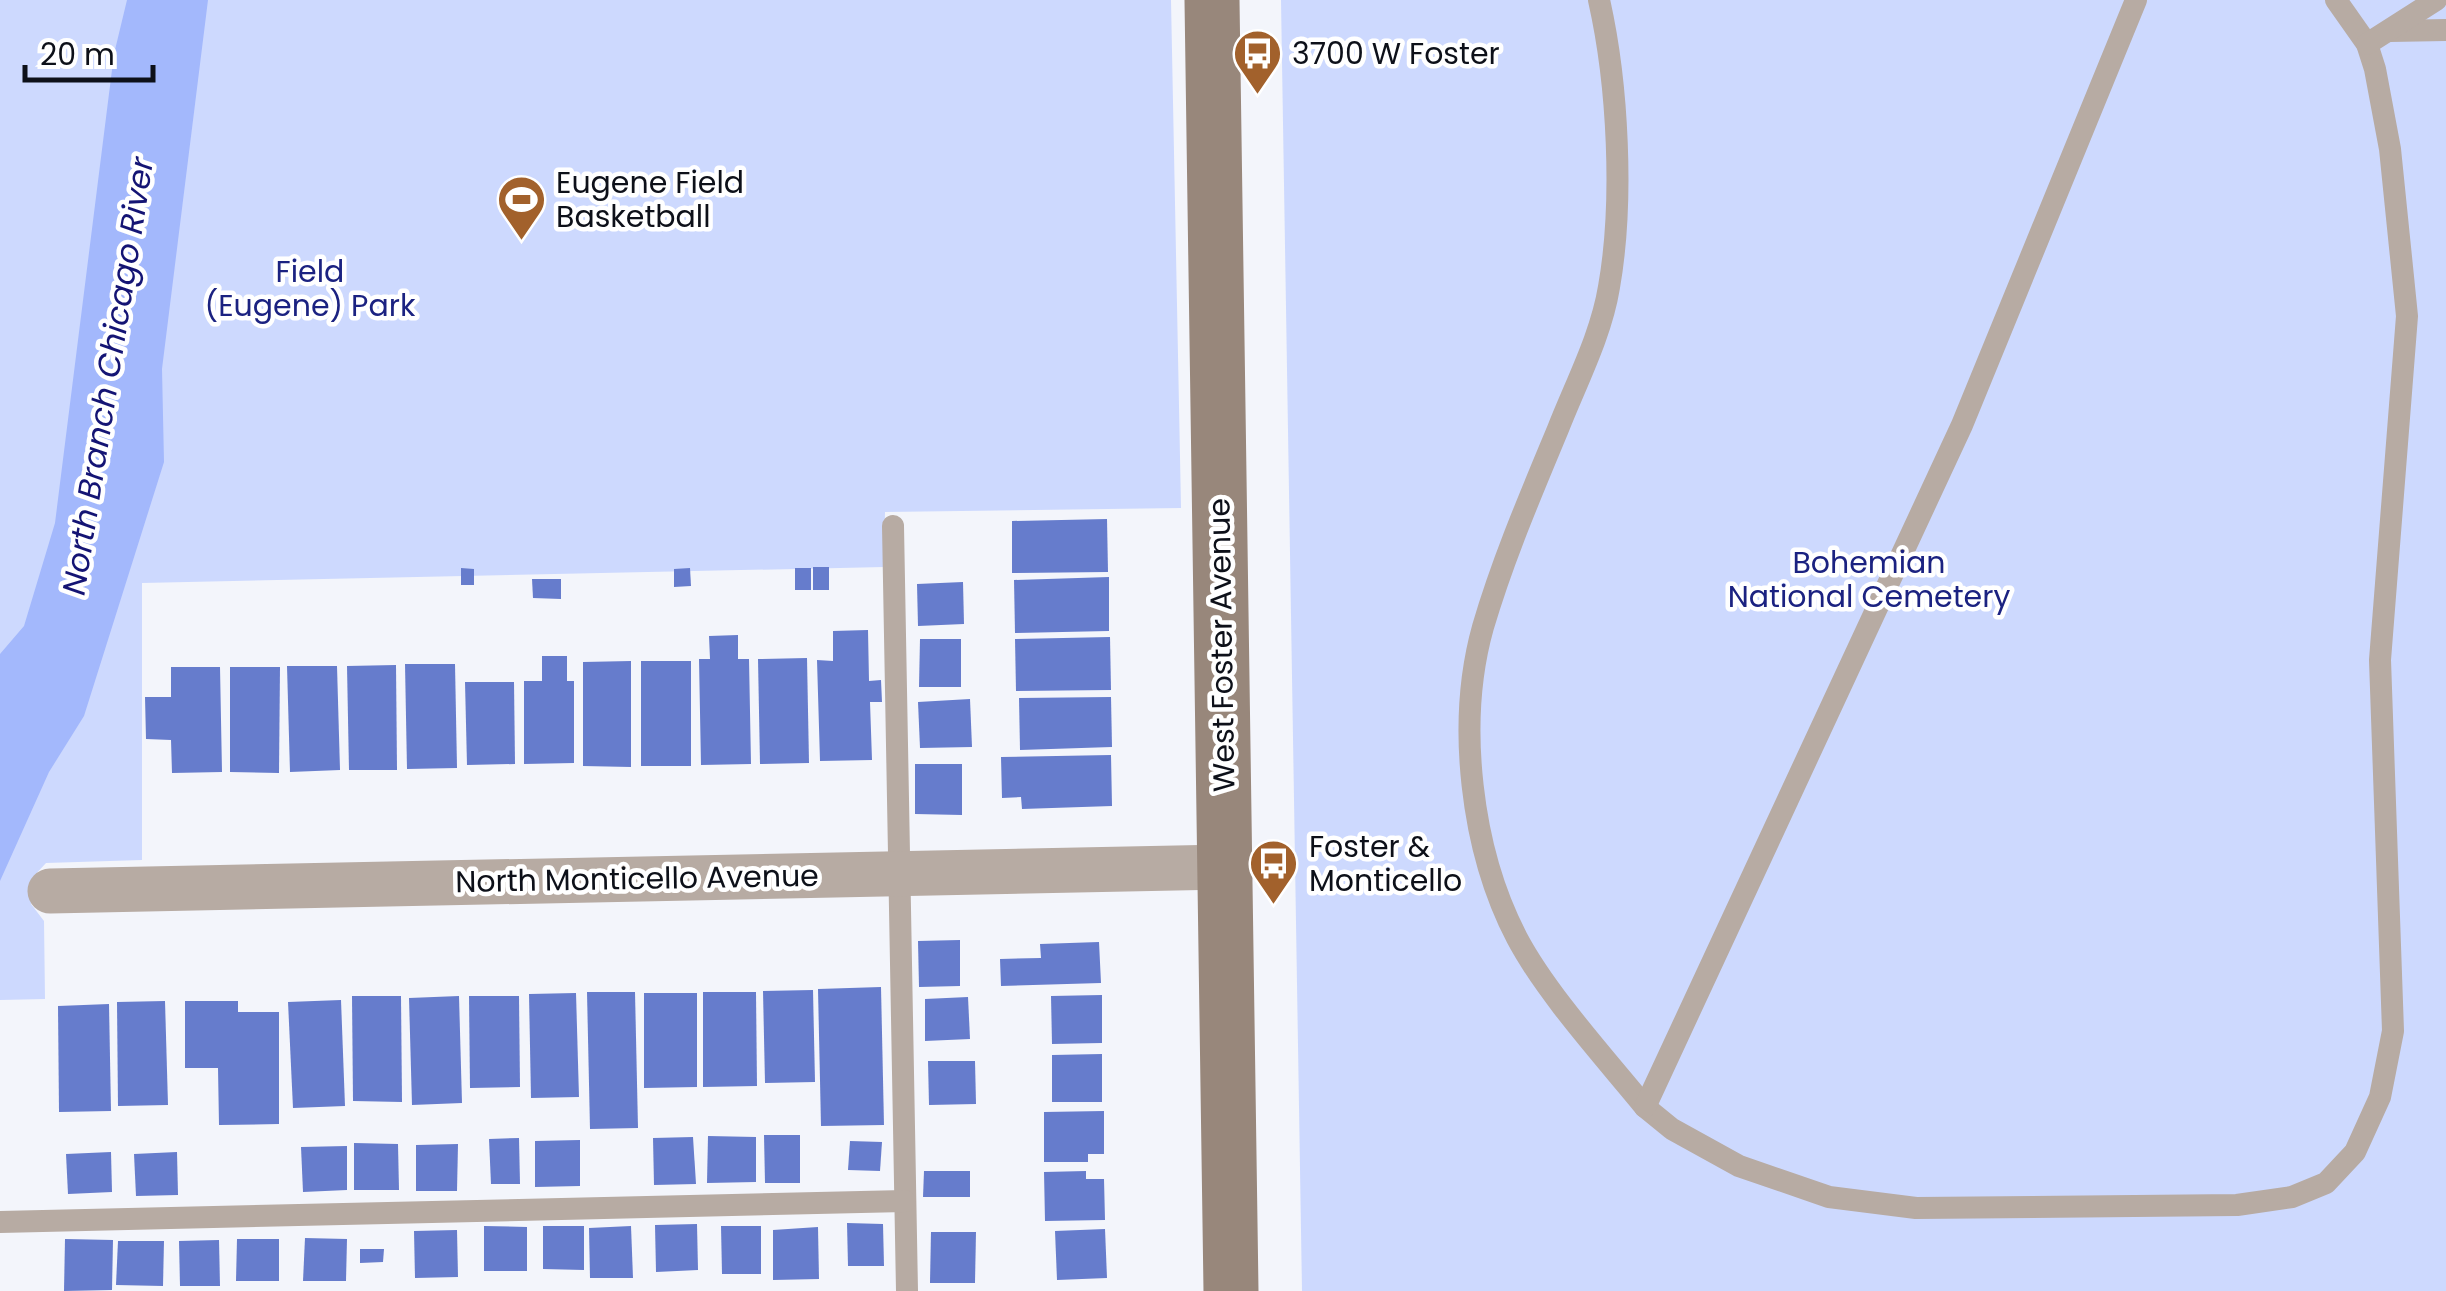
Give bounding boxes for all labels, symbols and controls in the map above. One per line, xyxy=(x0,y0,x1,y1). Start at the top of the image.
scale bar xyxy=(25,20,152,82)
bus stop icon: 3700 W Foster xyxy=(1231,28,1283,96)
place label: 3700 W Foster xyxy=(1292,32,1500,75)
text: 20 m xyxy=(40,33,115,76)
water label: North Branch Chicago River xyxy=(51,153,165,598)
place label: Eugene Field Basketball xyxy=(556,161,744,238)
sports icon: Eugene Field Basketball xyxy=(495,174,547,242)
park label: Field (Eugene) Park xyxy=(205,250,416,327)
street label: West Foster Avenue xyxy=(1197,498,1246,792)
park label: Bohemian National Cemetery xyxy=(1728,541,2010,618)
place label: Foster & Monticello xyxy=(1309,825,1462,902)
bus stop icon: Foster & Monticello xyxy=(1248,838,1300,906)
street label: North Monticello Avenue xyxy=(455,854,819,903)

